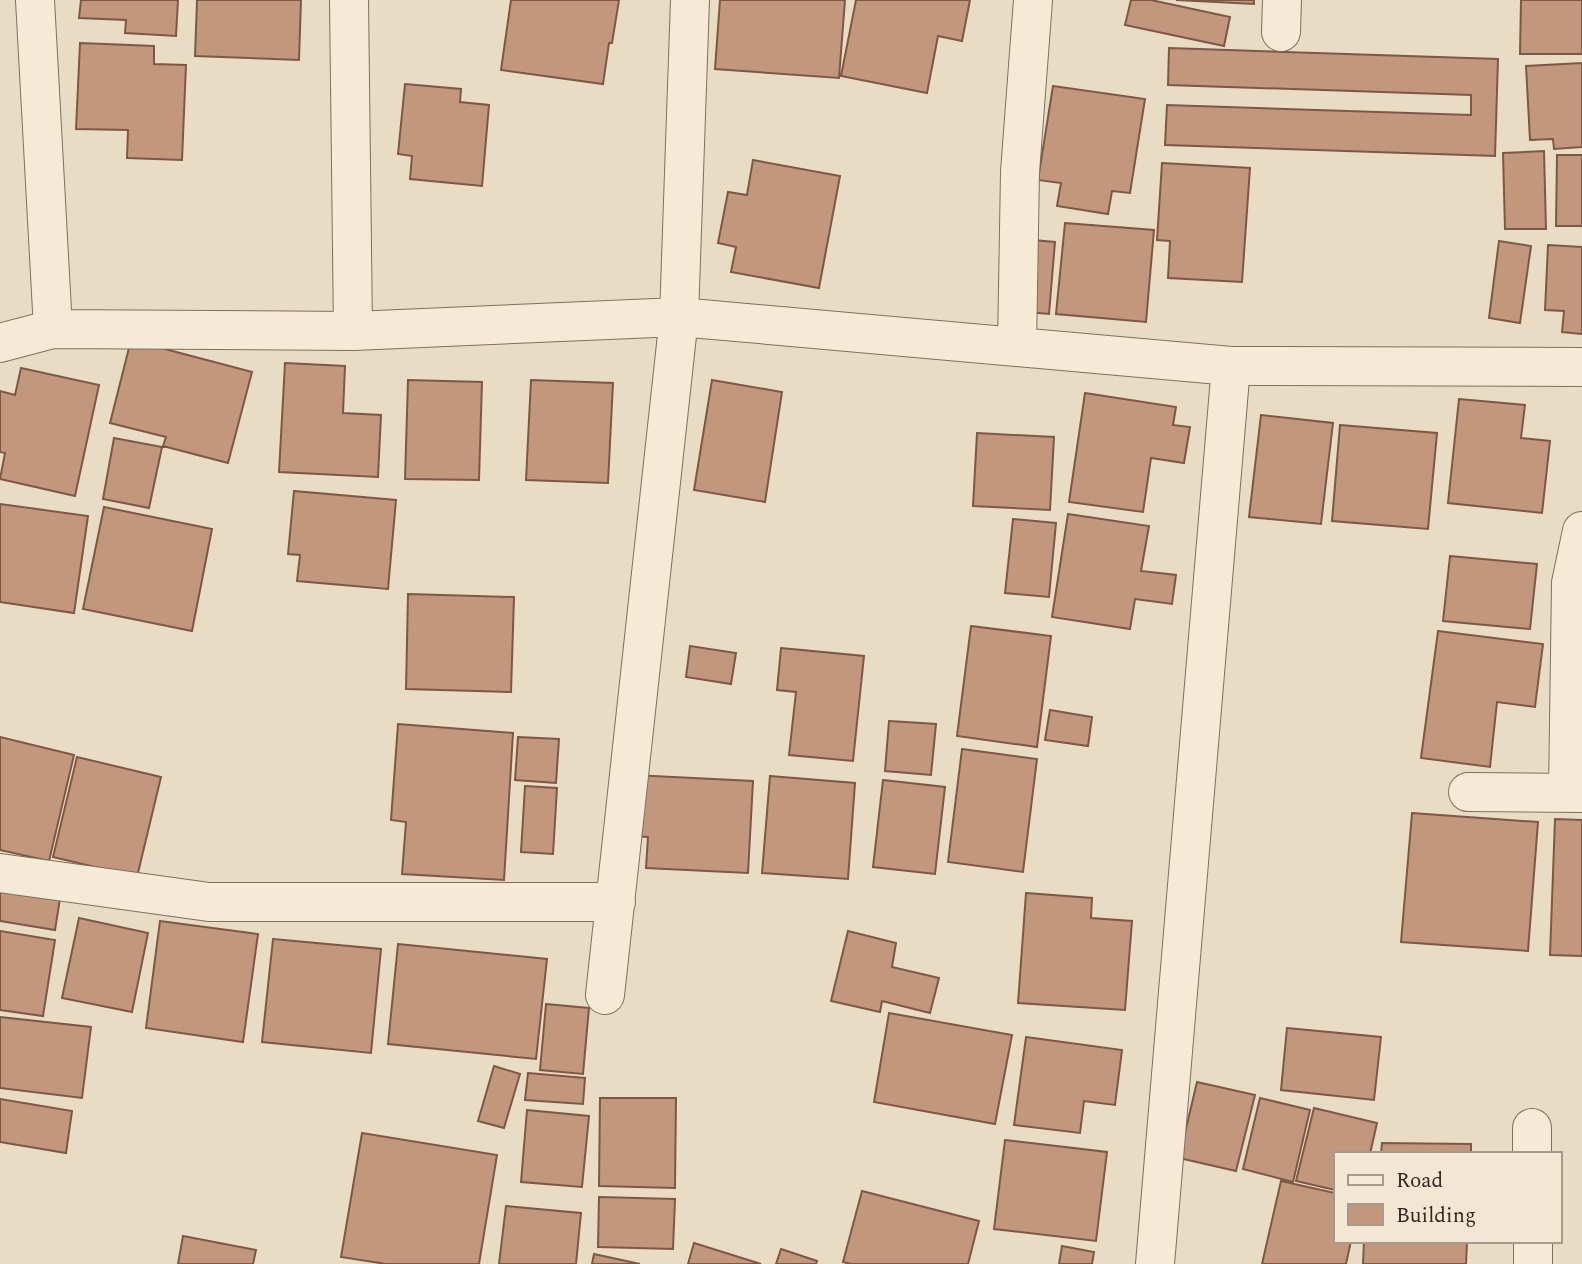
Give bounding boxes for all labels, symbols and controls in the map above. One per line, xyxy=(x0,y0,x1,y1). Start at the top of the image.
legend xyxy=(1334,1152,1561,1243)
text: Road xyxy=(1396,1165,1443,1197)
text: Building xyxy=(1396,1200,1476,1232)

